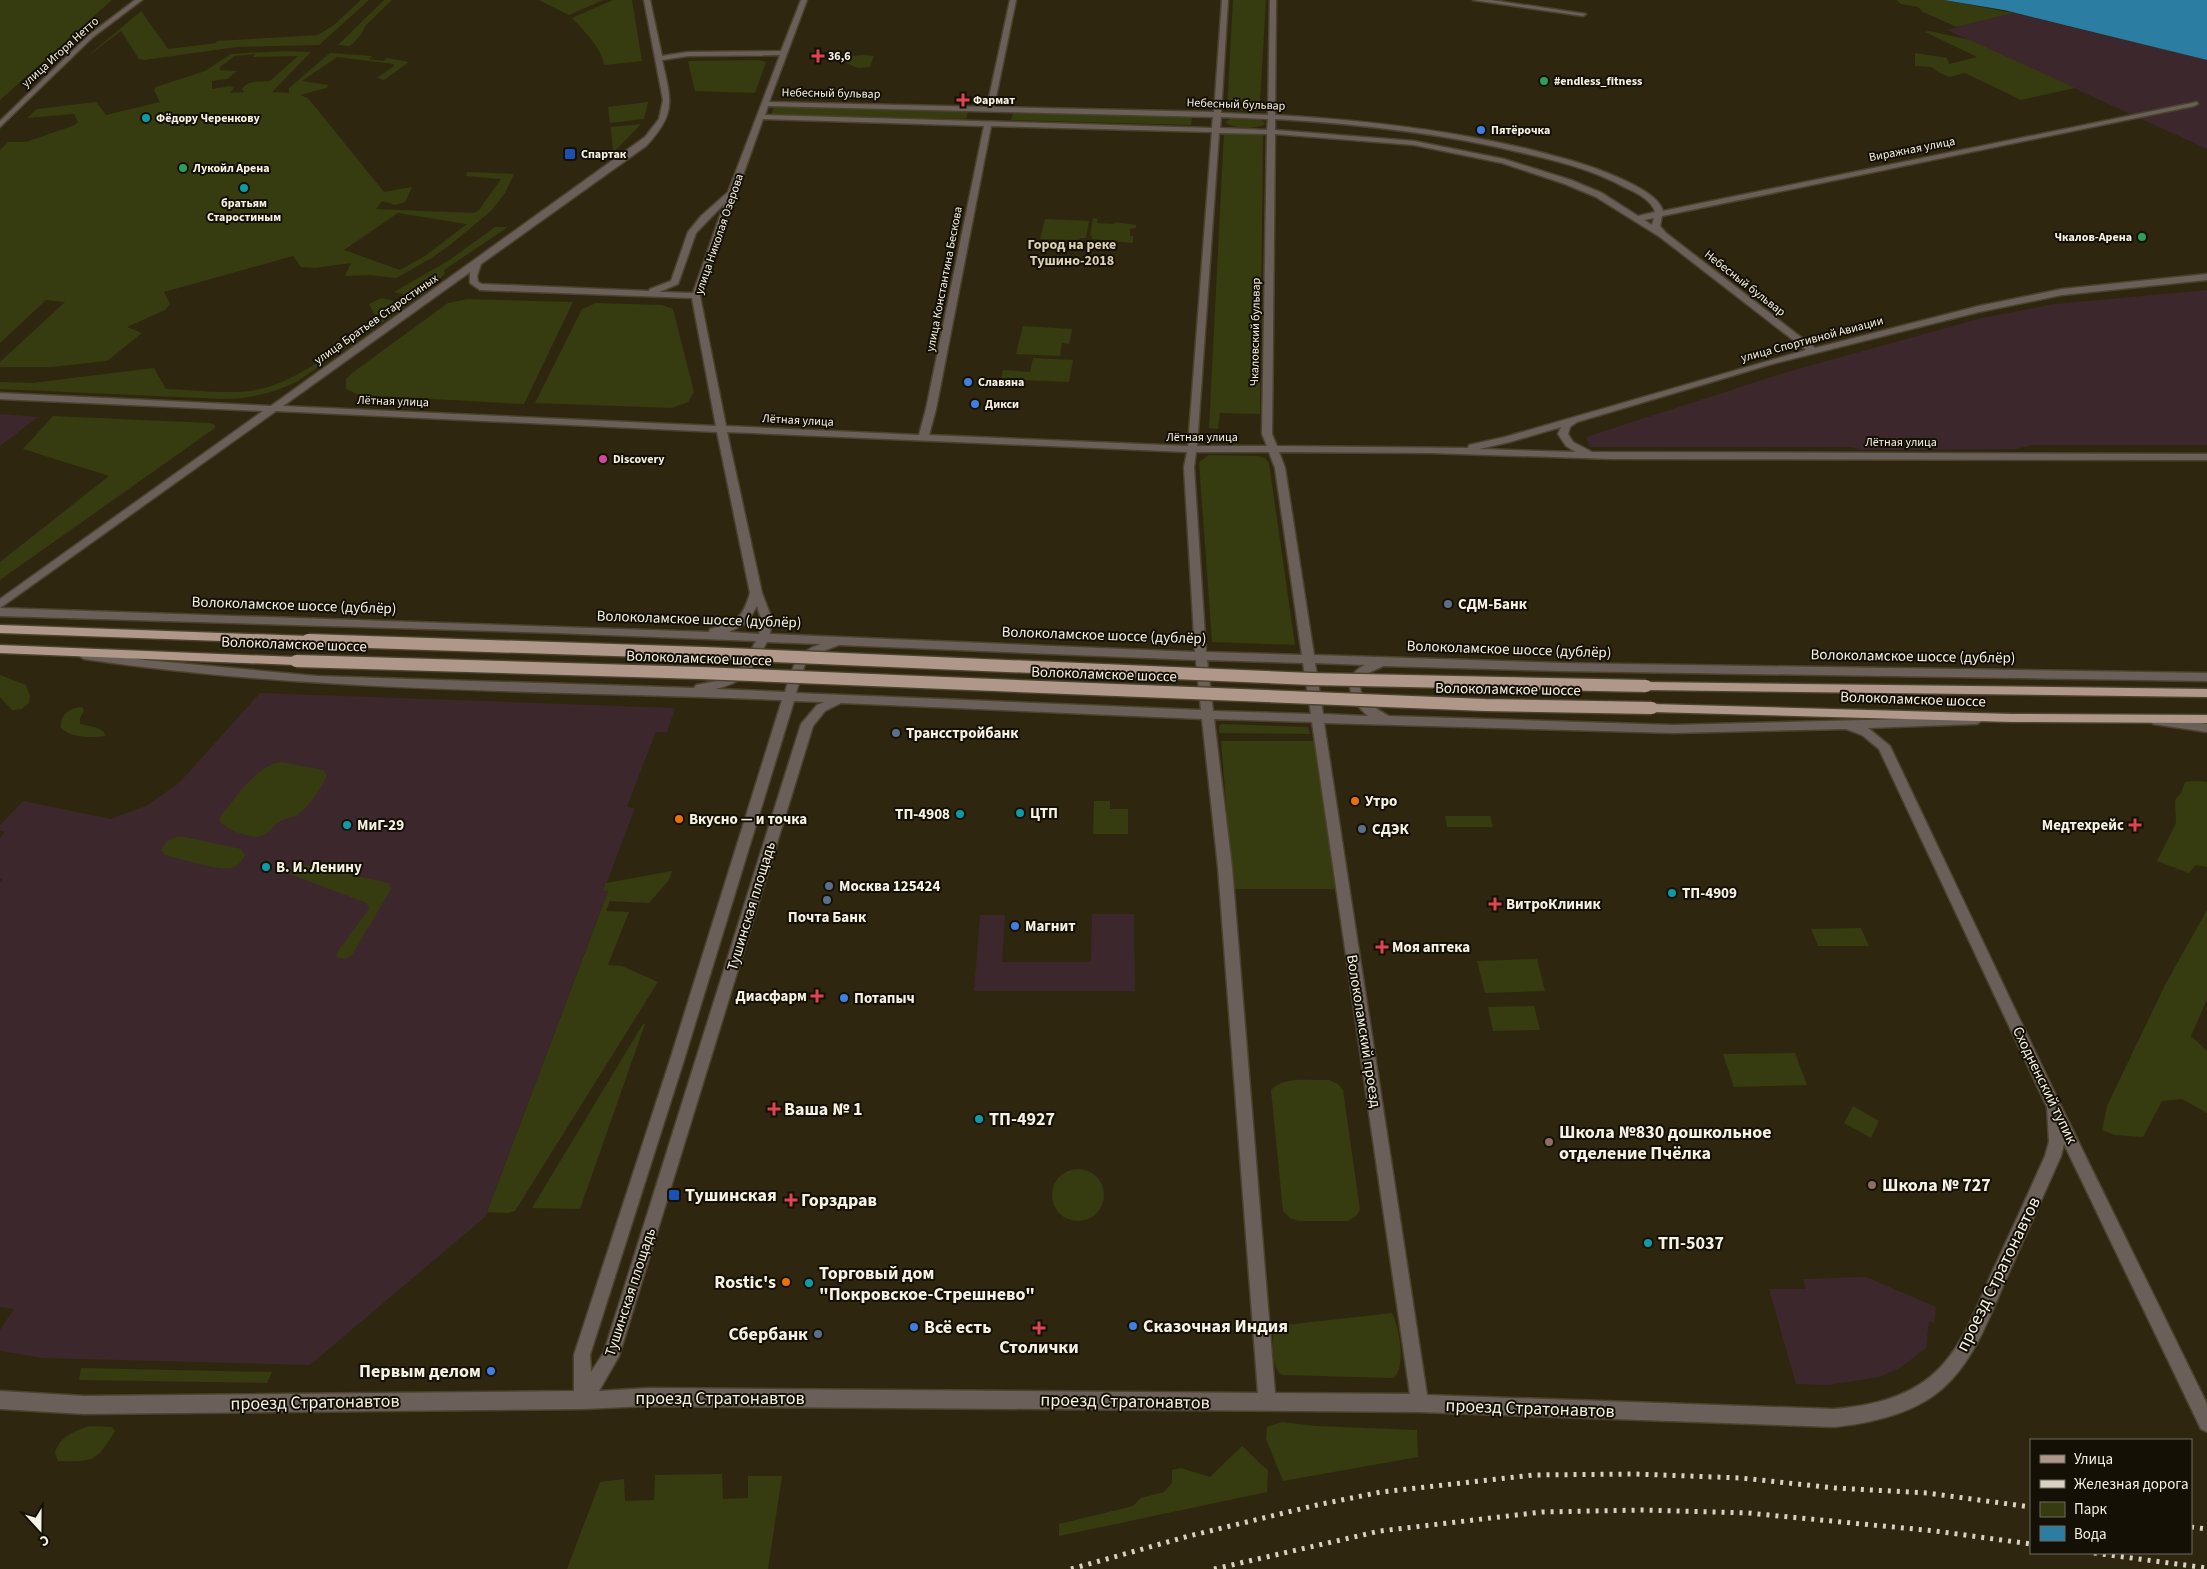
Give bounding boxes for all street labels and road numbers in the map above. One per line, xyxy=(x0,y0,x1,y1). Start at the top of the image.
street label: улица Игоря Нетто xyxy=(18,13,103,92)
street label: Небесный бульвар xyxy=(781,84,881,103)
street label: Небесный бульвар xyxy=(1186,94,1286,115)
street label: Виражная улица xyxy=(1868,133,1957,166)
street label: улица Николая Озерова xyxy=(691,172,748,297)
street label: улица Константина Бескова xyxy=(922,205,967,353)
street label: Небесный бульвар xyxy=(1701,246,1789,321)
street label: улица Братьев Старостиных xyxy=(311,270,442,369)
street label: Чкаловский бульвар xyxy=(1246,277,1265,386)
street label: улица Спортивной Авиации xyxy=(1739,312,1885,367)
street label: Лётная улица xyxy=(357,392,429,411)
street label: Лётная улица xyxy=(762,410,834,431)
street label: Лётная улица xyxy=(1166,429,1238,446)
street label: Лётная улица xyxy=(1865,434,1937,451)
street label: Волоколамское шоссе (дублёр) xyxy=(191,591,397,620)
street label: Волоколамское шоссе (дублёр) xyxy=(596,605,802,634)
street label: Волоколамское шоссе (дублёр) xyxy=(1001,621,1207,650)
street label: Волоколамское шоссе xyxy=(221,631,367,658)
street label: Волоколамское шоссе (дублёр) xyxy=(1406,635,1612,664)
street label: Волоколамское шоссе (дублёр) xyxy=(1810,644,2016,669)
street label: Волоколамское шоссе xyxy=(626,645,772,672)
street label: Волоколамское шоссе xyxy=(1031,661,1177,688)
street label: Волоколамское шоссе xyxy=(1435,678,1581,701)
street label: Волоколамское шоссе xyxy=(1840,686,1986,713)
street label: Тушинская площадь xyxy=(722,839,781,973)
street label: Волоколамский проезд xyxy=(1341,953,1386,1109)
street label: Сходненский тупик xyxy=(2007,1023,2082,1148)
street label: проезд Стратонавтов xyxy=(1950,1193,2047,1356)
street label: Тушинская площадь xyxy=(600,1225,661,1359)
street label: проезд Стратонавтов xyxy=(635,1386,805,1411)
street label: проезд Стратонавтов xyxy=(1040,1388,1210,1415)
street label: проезд Стратонавтов xyxy=(230,1389,400,1416)
street label: проезд Стратонавтов xyxy=(1445,1393,1615,1424)

